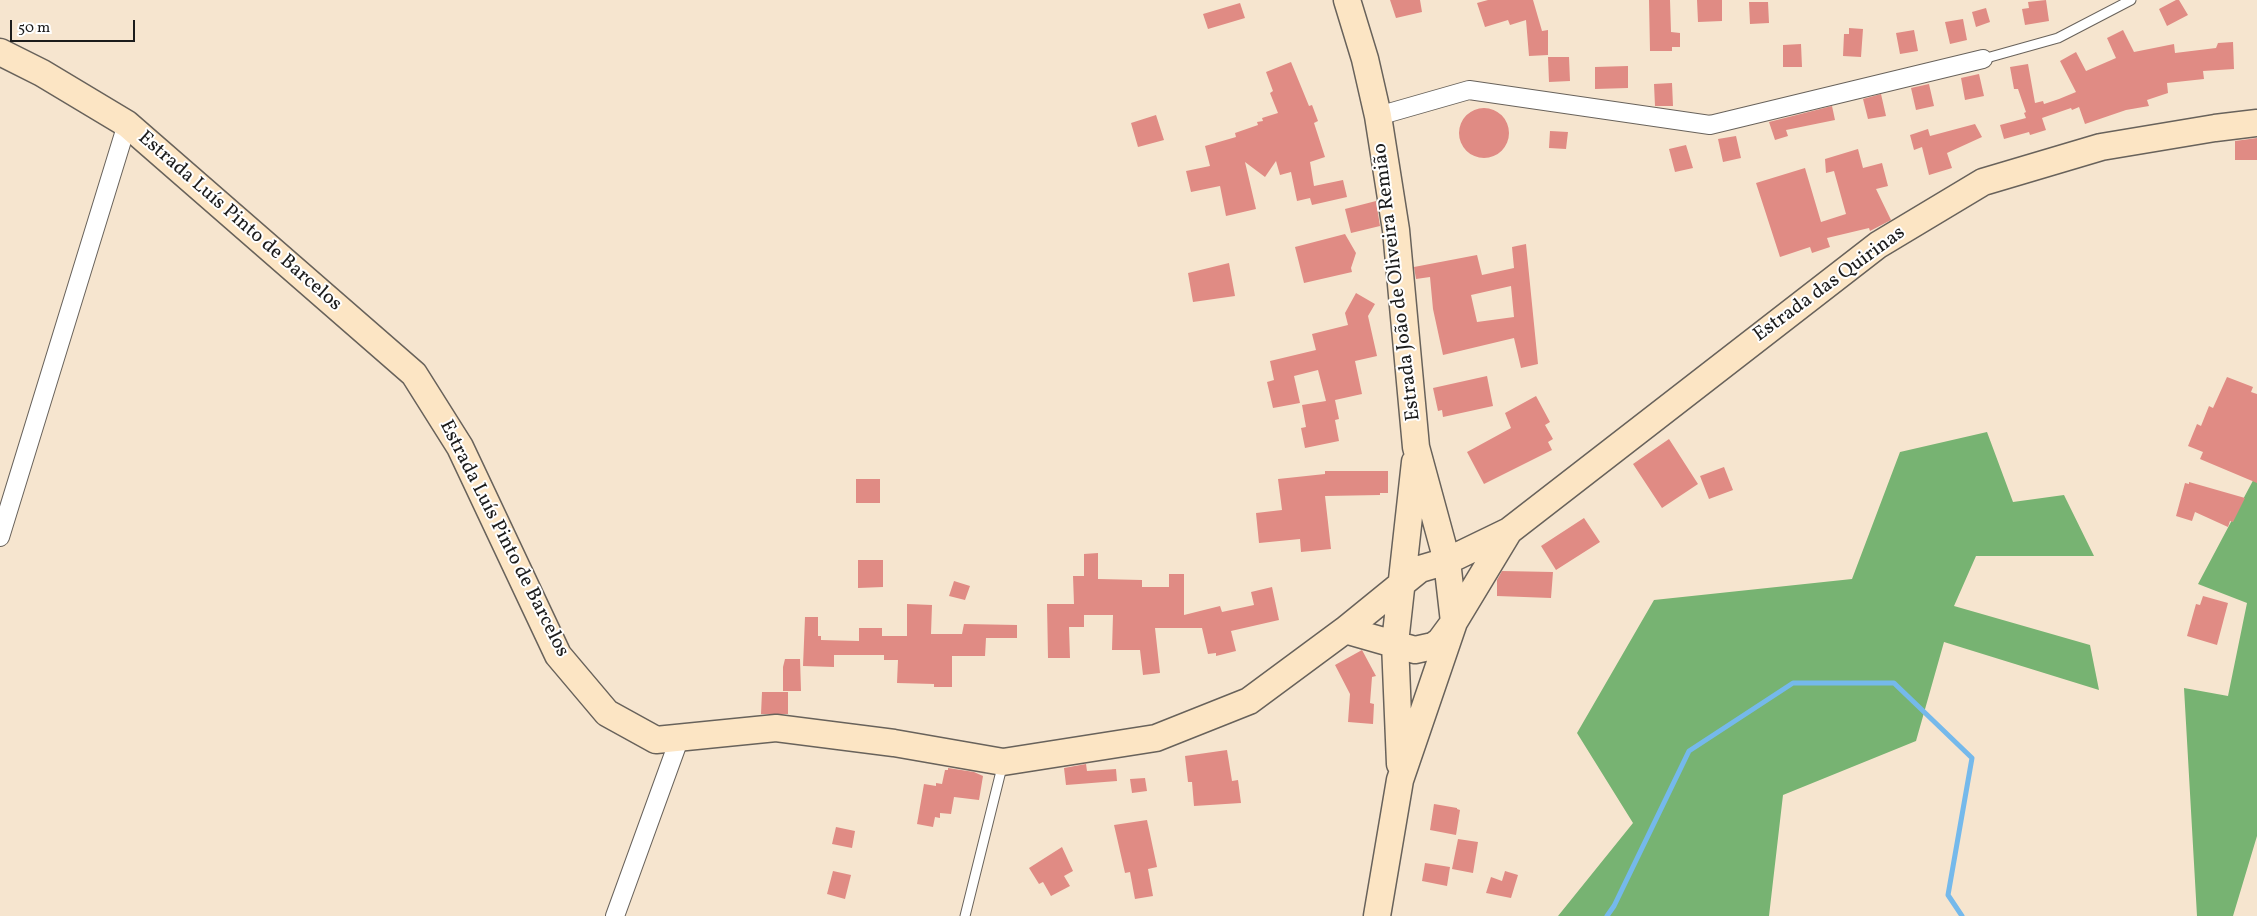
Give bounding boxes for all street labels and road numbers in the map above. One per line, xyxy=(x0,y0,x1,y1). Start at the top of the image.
street label: Estrada Luís Pinto de Barcelos xyxy=(132,127,346,317)
street label: Estrada João de Oliveira Remião xyxy=(1369,142,1427,422)
street label: Estrada das Quirinas xyxy=(1749,222,1911,348)
street label: Estrada Luís Pinto de Barcelos xyxy=(433,417,573,661)

